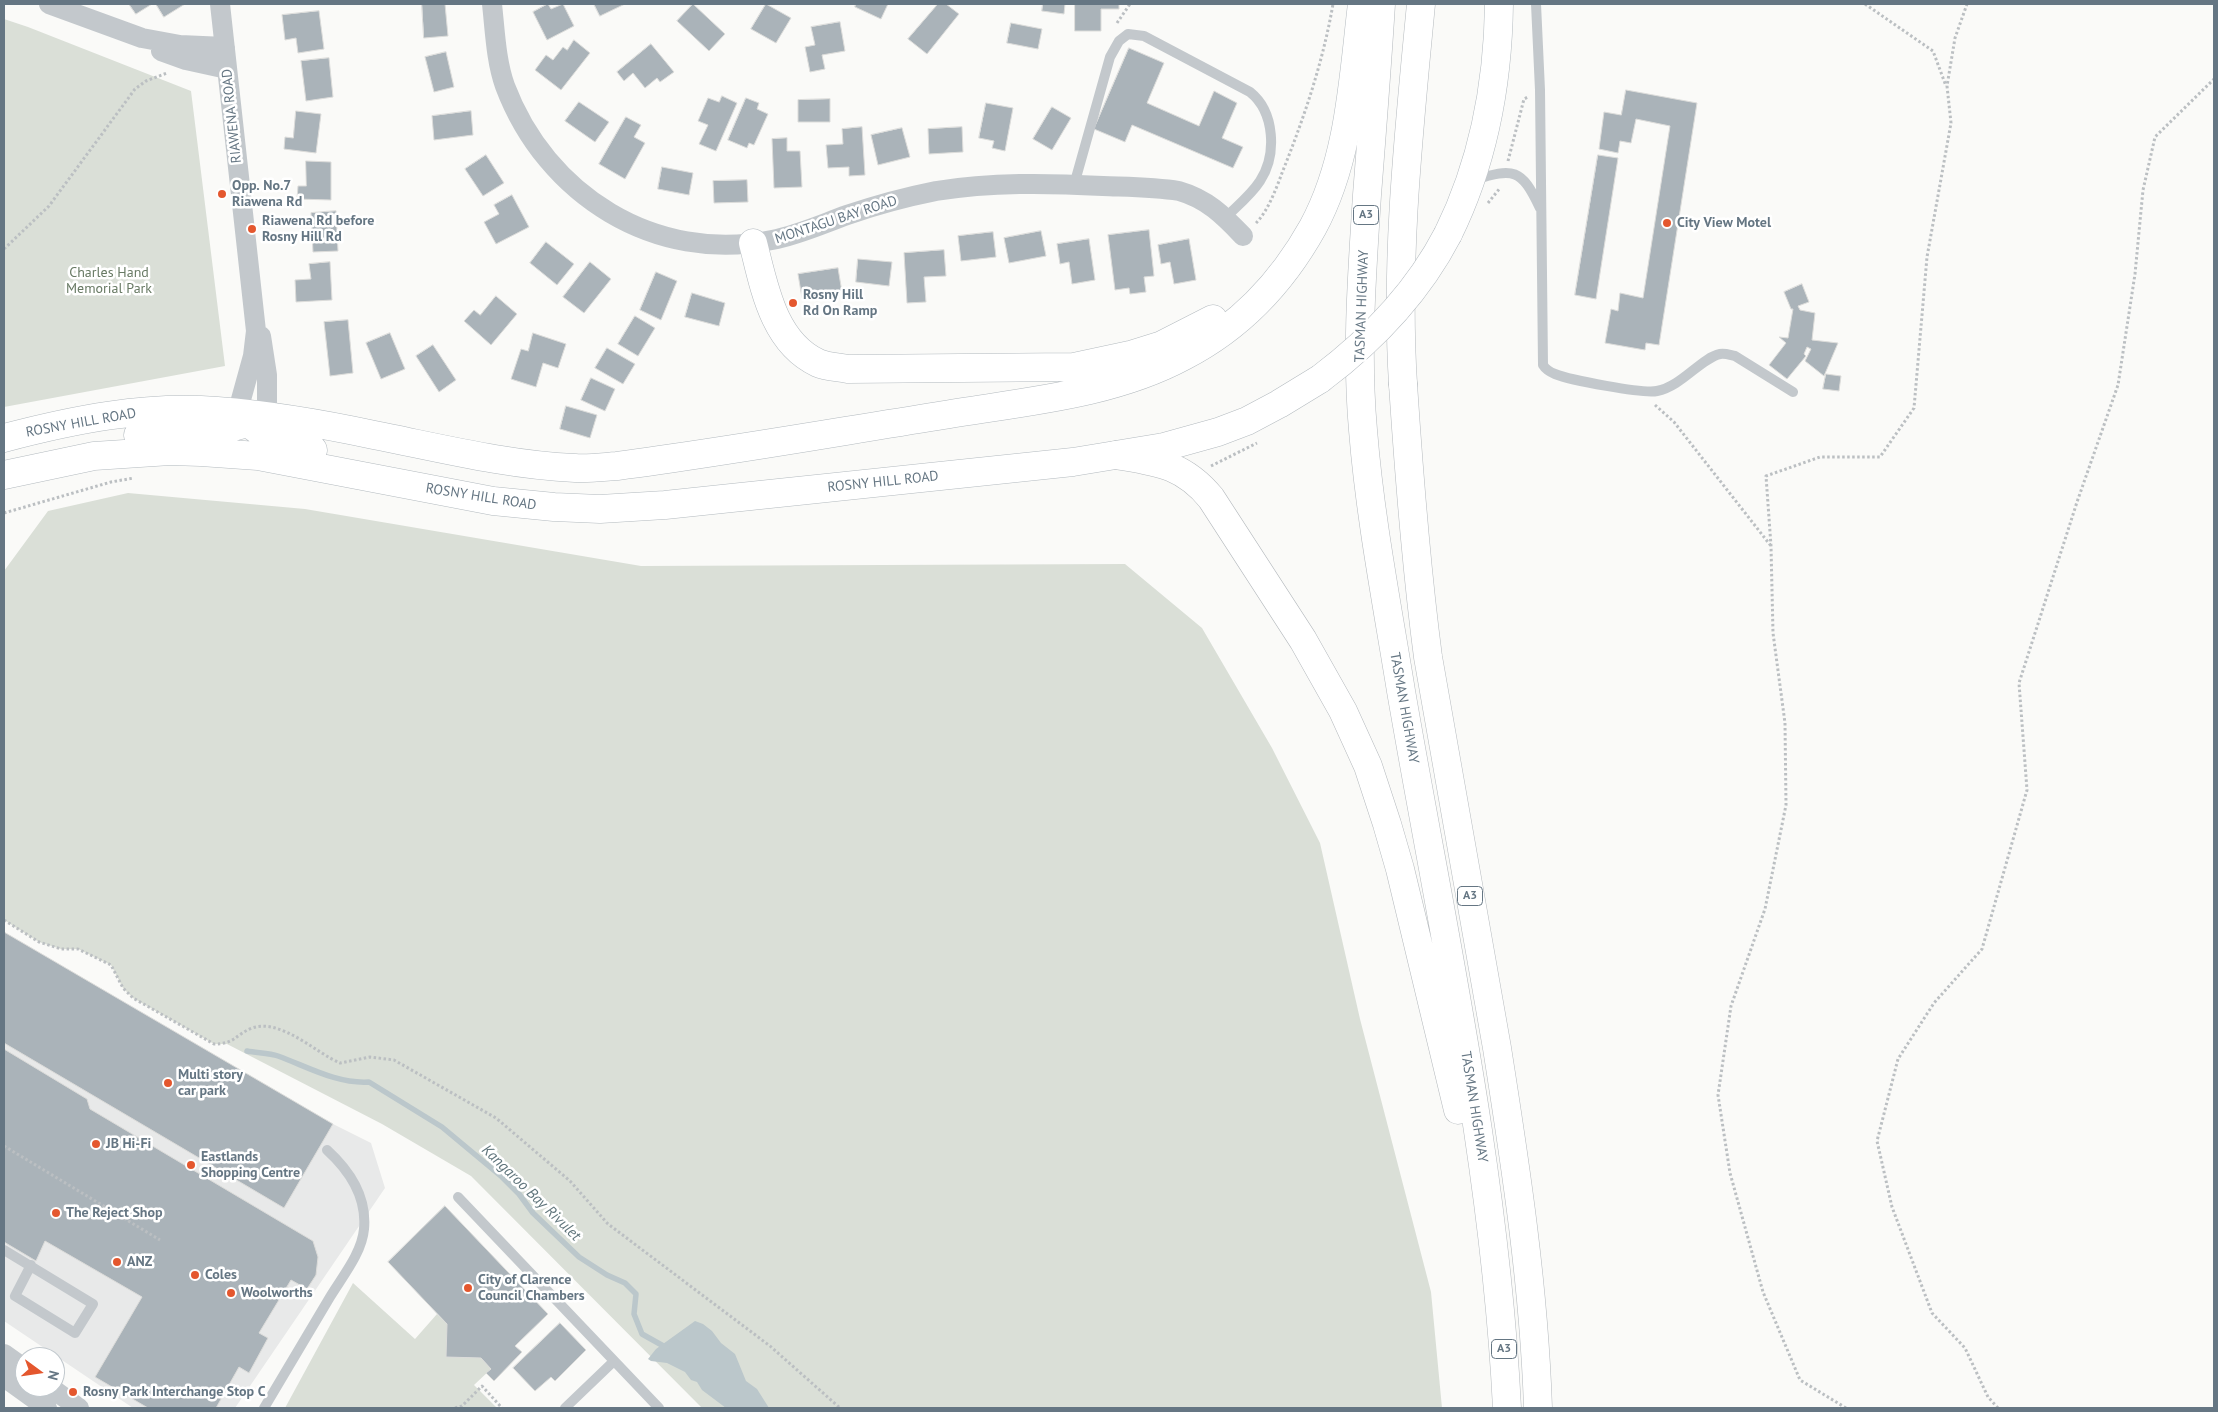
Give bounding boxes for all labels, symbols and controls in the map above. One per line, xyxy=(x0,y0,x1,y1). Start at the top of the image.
street label: RIAWENA ROAD xyxy=(219,68,245,164)
place label: Opp. No.7 Riawena Rd xyxy=(232,178,302,210)
marker: Opp. No.7 Riawena Rd xyxy=(216,188,228,200)
street label: MONTAGU BAY ROAD xyxy=(773,192,899,248)
road number: A3 xyxy=(1354,206,1378,224)
place label: Riawena Rd before Rosny Hill Rd xyxy=(262,213,374,246)
place label: City View Motel xyxy=(1677,215,1771,231)
marker: City View Motel xyxy=(1661,217,1673,229)
marker: Riawena Rd before Rosny Hill Rd xyxy=(246,223,258,235)
street label: TASMAN HIGHWAY xyxy=(1352,249,1372,363)
park label: Charles Hand Memorial Park xyxy=(66,265,152,298)
place label: Rosny Hill Rd On Ramp xyxy=(803,287,877,320)
marker: Rosny Hill Rd On Ramp xyxy=(787,297,799,309)
street label: ROSNY HILL ROAD xyxy=(25,405,137,441)
street label: ROSNY HILL ROAD xyxy=(827,468,939,496)
street label: ROSNY HILL ROAD xyxy=(425,480,537,514)
street label: TASMAN HIGHWAY xyxy=(1386,651,1422,765)
road number: A3 xyxy=(1458,886,1482,906)
street label: TASMAN HIGHWAY xyxy=(1457,1050,1491,1164)
place label: Multi story car park xyxy=(178,1067,243,1100)
marker: Multi story car park xyxy=(162,1077,174,1089)
place label: JB Hi-Fi xyxy=(106,1136,151,1152)
marker: JB Hi-Fi xyxy=(90,1138,102,1150)
water label: Kangaroo Bay Rivulet xyxy=(478,1141,584,1245)
place label: Eastlands Shopping Centre xyxy=(201,1149,300,1182)
marker: Eastlands Shopping Centre xyxy=(185,1159,197,1171)
place label: The Reject Shop xyxy=(66,1205,163,1221)
marker: The Reject Shop xyxy=(50,1207,62,1219)
place label: ANZ xyxy=(127,1254,152,1270)
marker: ANZ xyxy=(111,1256,123,1268)
place label: Coles xyxy=(205,1267,237,1283)
marker: Coles xyxy=(189,1269,201,1281)
place label: City of Clarence Council Chambers xyxy=(478,1272,585,1304)
marker: City of Clarence Council Chambers xyxy=(462,1282,474,1294)
place label: Woolworths xyxy=(241,1285,313,1301)
marker: Woolworths xyxy=(225,1287,237,1299)
road number: A3 xyxy=(1492,1340,1516,1358)
north arrow xyxy=(15,1347,65,1397)
text: N xyxy=(44,1369,63,1382)
place label: Rosny Park Interchange Stop C xyxy=(83,1384,265,1400)
marker: Rosny Park Interchange Stop C xyxy=(67,1386,79,1398)

